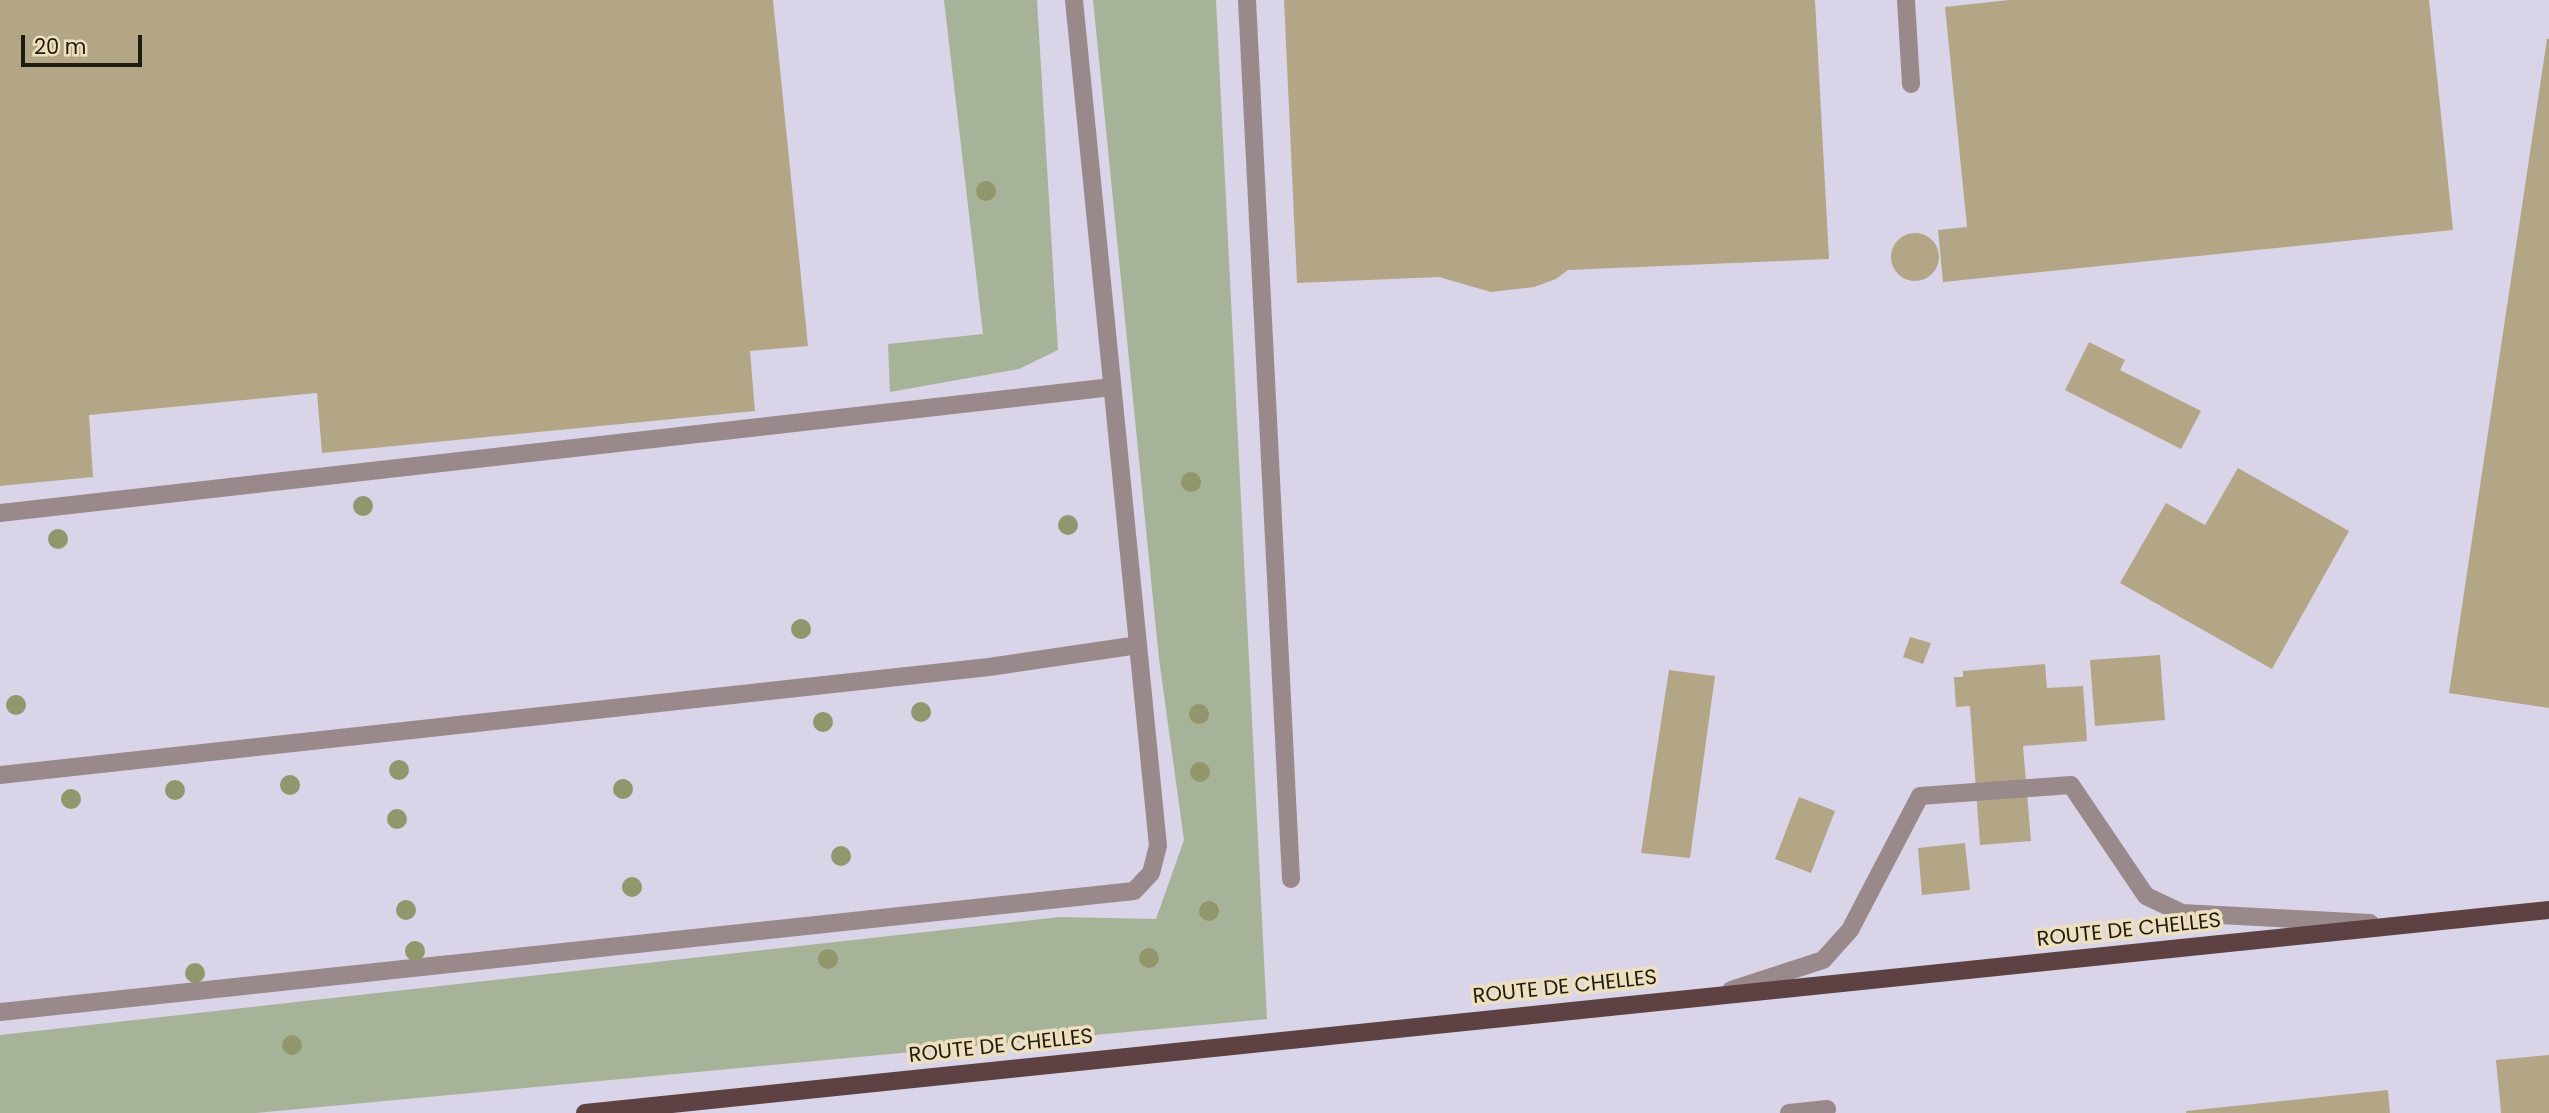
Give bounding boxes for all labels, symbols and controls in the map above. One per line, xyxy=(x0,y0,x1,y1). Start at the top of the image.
scale bar xyxy=(24,21,145,65)
text: 20 m xyxy=(34,32,87,61)
street label: ROUTE DE CHELLES xyxy=(2036,909,2222,953)
street label: ROUTE DE CHELLES xyxy=(1472,966,1658,1010)
street label: ROUTE DE CHELLES xyxy=(908,1025,1094,1069)

